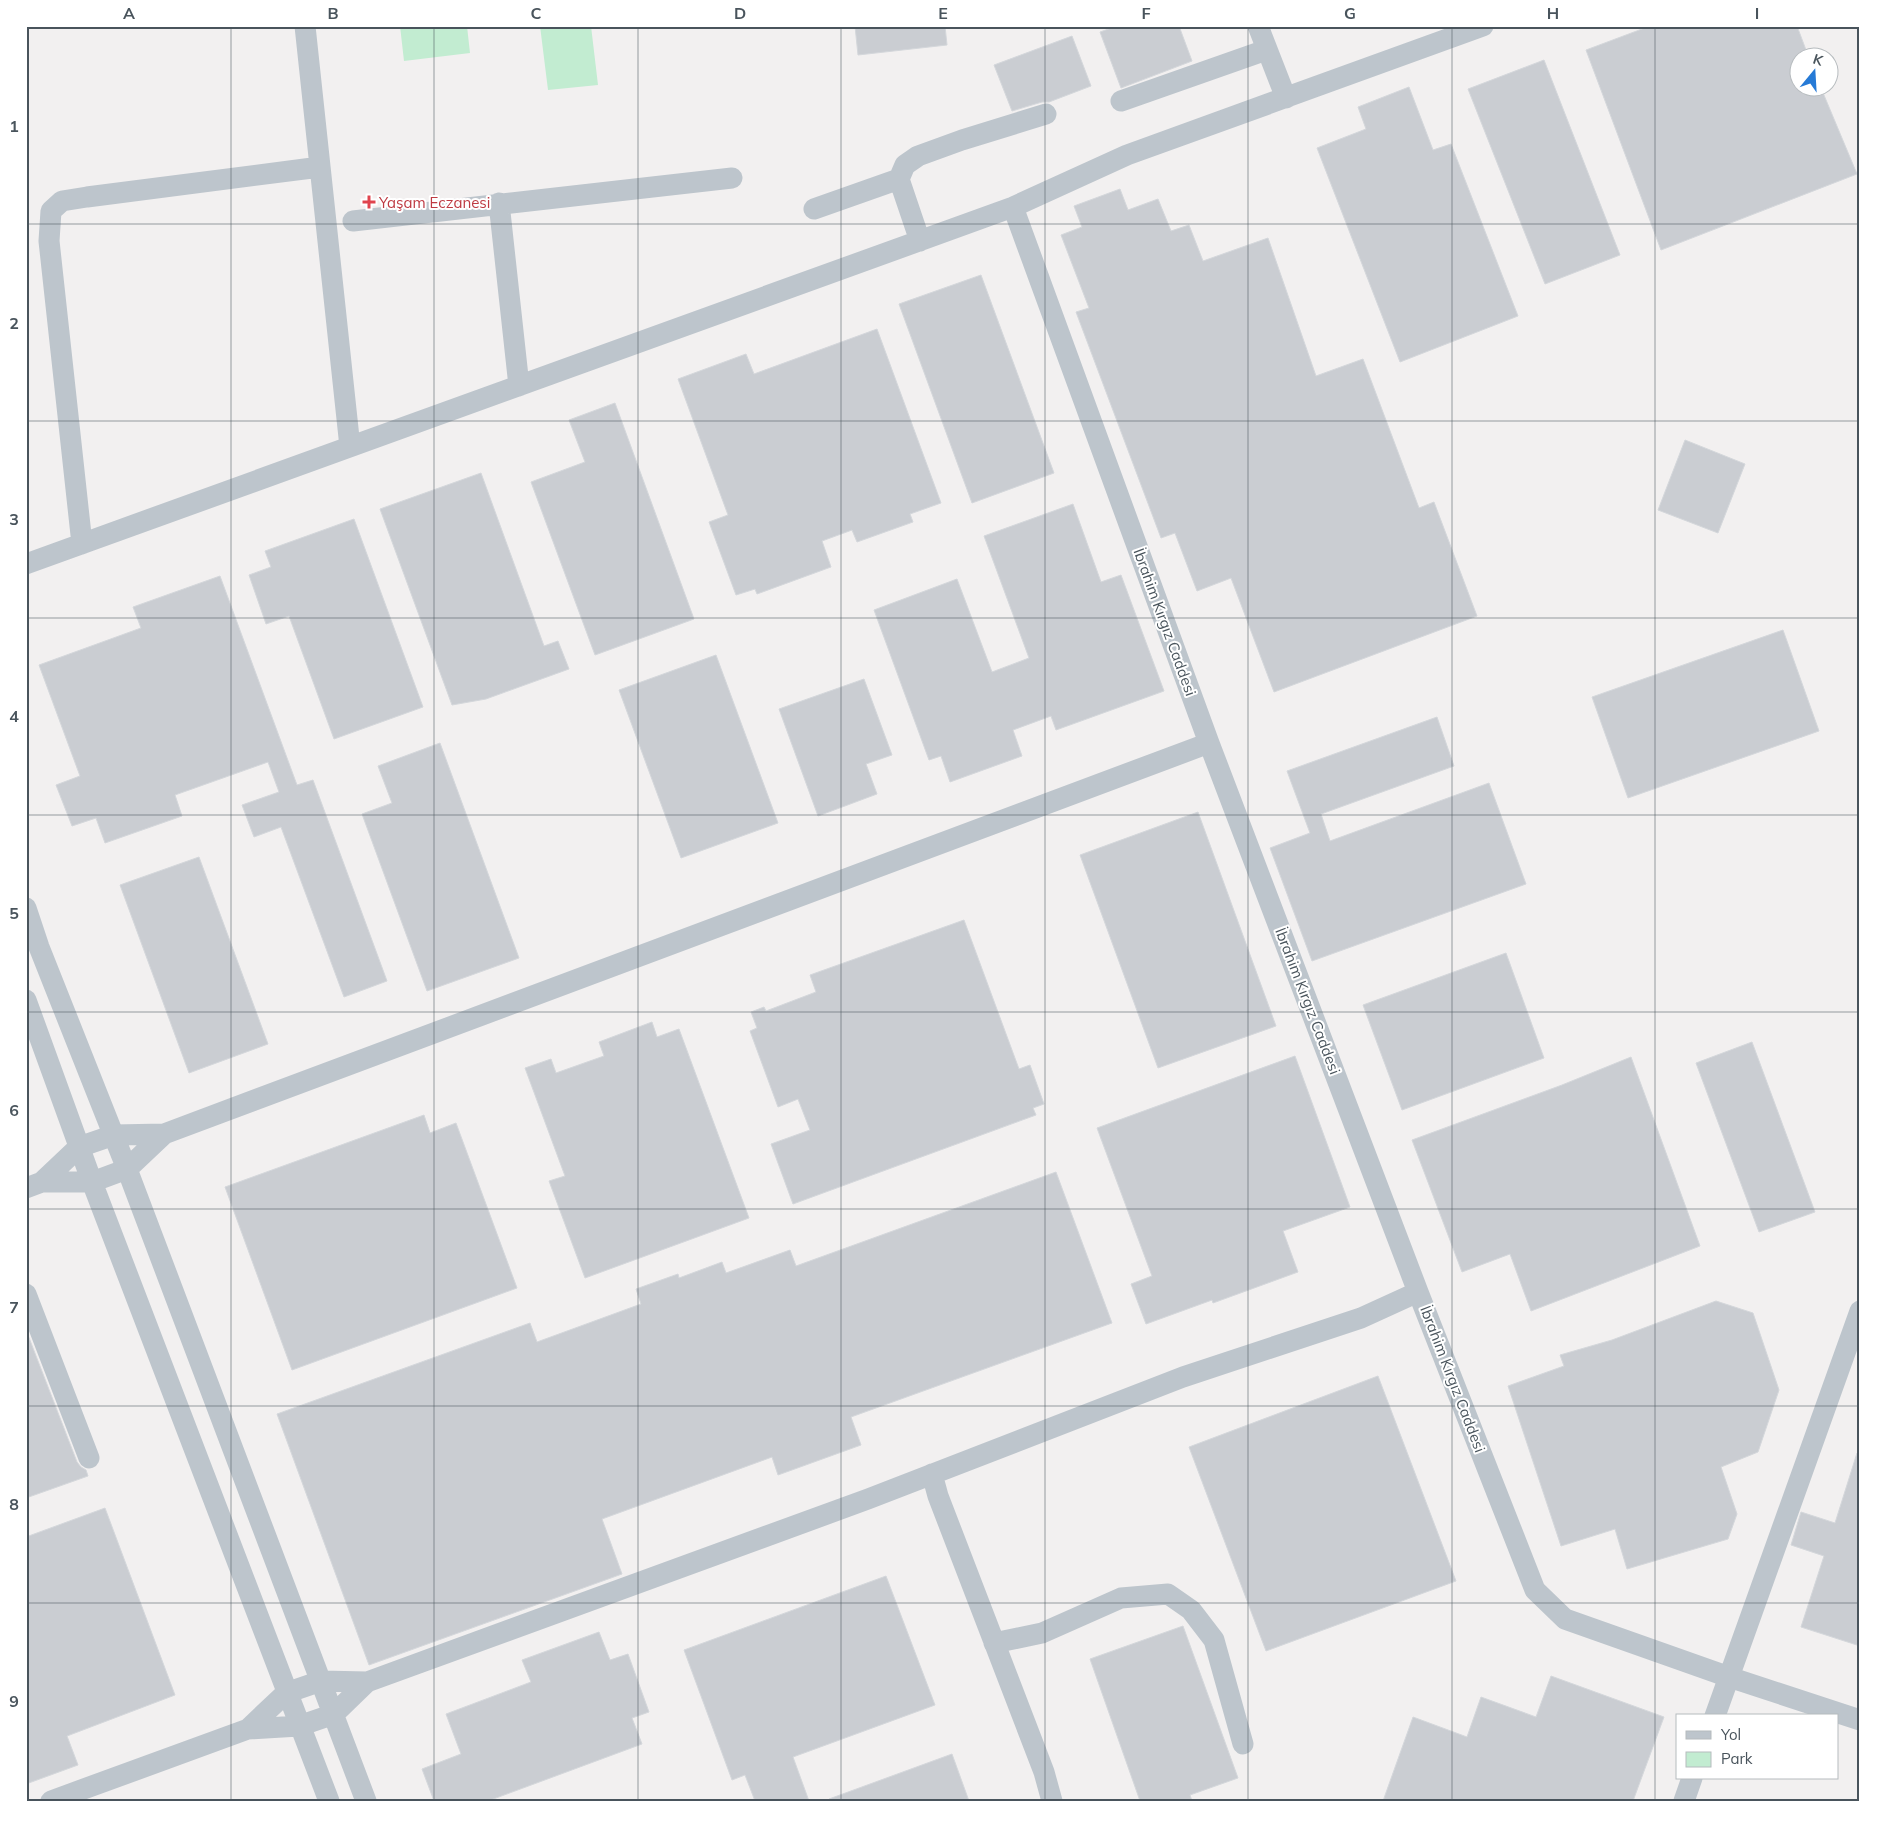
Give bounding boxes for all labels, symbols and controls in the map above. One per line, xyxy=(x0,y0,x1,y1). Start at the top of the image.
text: A xyxy=(123,3,135,23)
text: B xyxy=(327,3,339,23)
text: C xyxy=(531,3,542,23)
text: D xyxy=(734,3,746,23)
text: E xyxy=(938,3,948,23)
text: F xyxy=(1141,3,1151,23)
text: G xyxy=(1344,3,1356,23)
text: H xyxy=(1547,3,1559,23)
text: I xyxy=(1755,3,1759,23)
north arrow xyxy=(1788,48,1838,98)
text: K xyxy=(1811,50,1826,70)
text: 1 xyxy=(9,116,19,136)
place label: Yaşam Eczanesi xyxy=(378,193,490,212)
marker: Yaşam Eczanesi xyxy=(363,196,375,208)
text: 2 xyxy=(9,313,19,333)
text: 3 xyxy=(9,509,19,529)
street label: İbrahim Kırgız Caddesi xyxy=(1129,546,1201,698)
text: 4 xyxy=(9,706,19,726)
text: 5 xyxy=(9,903,19,923)
street label: İbrahim Kırgız Caddesi xyxy=(1271,925,1345,1077)
text: 6 xyxy=(9,1100,19,1120)
text: 7 xyxy=(9,1297,19,1317)
street label: İbrahim Kırgız Caddesi xyxy=(1416,1303,1490,1455)
text: 8 xyxy=(9,1494,19,1514)
text: 9 xyxy=(9,1691,19,1711)
legend xyxy=(1676,1714,1838,1780)
text: Yol xyxy=(1720,1725,1741,1744)
text: Park xyxy=(1721,1749,1753,1768)

